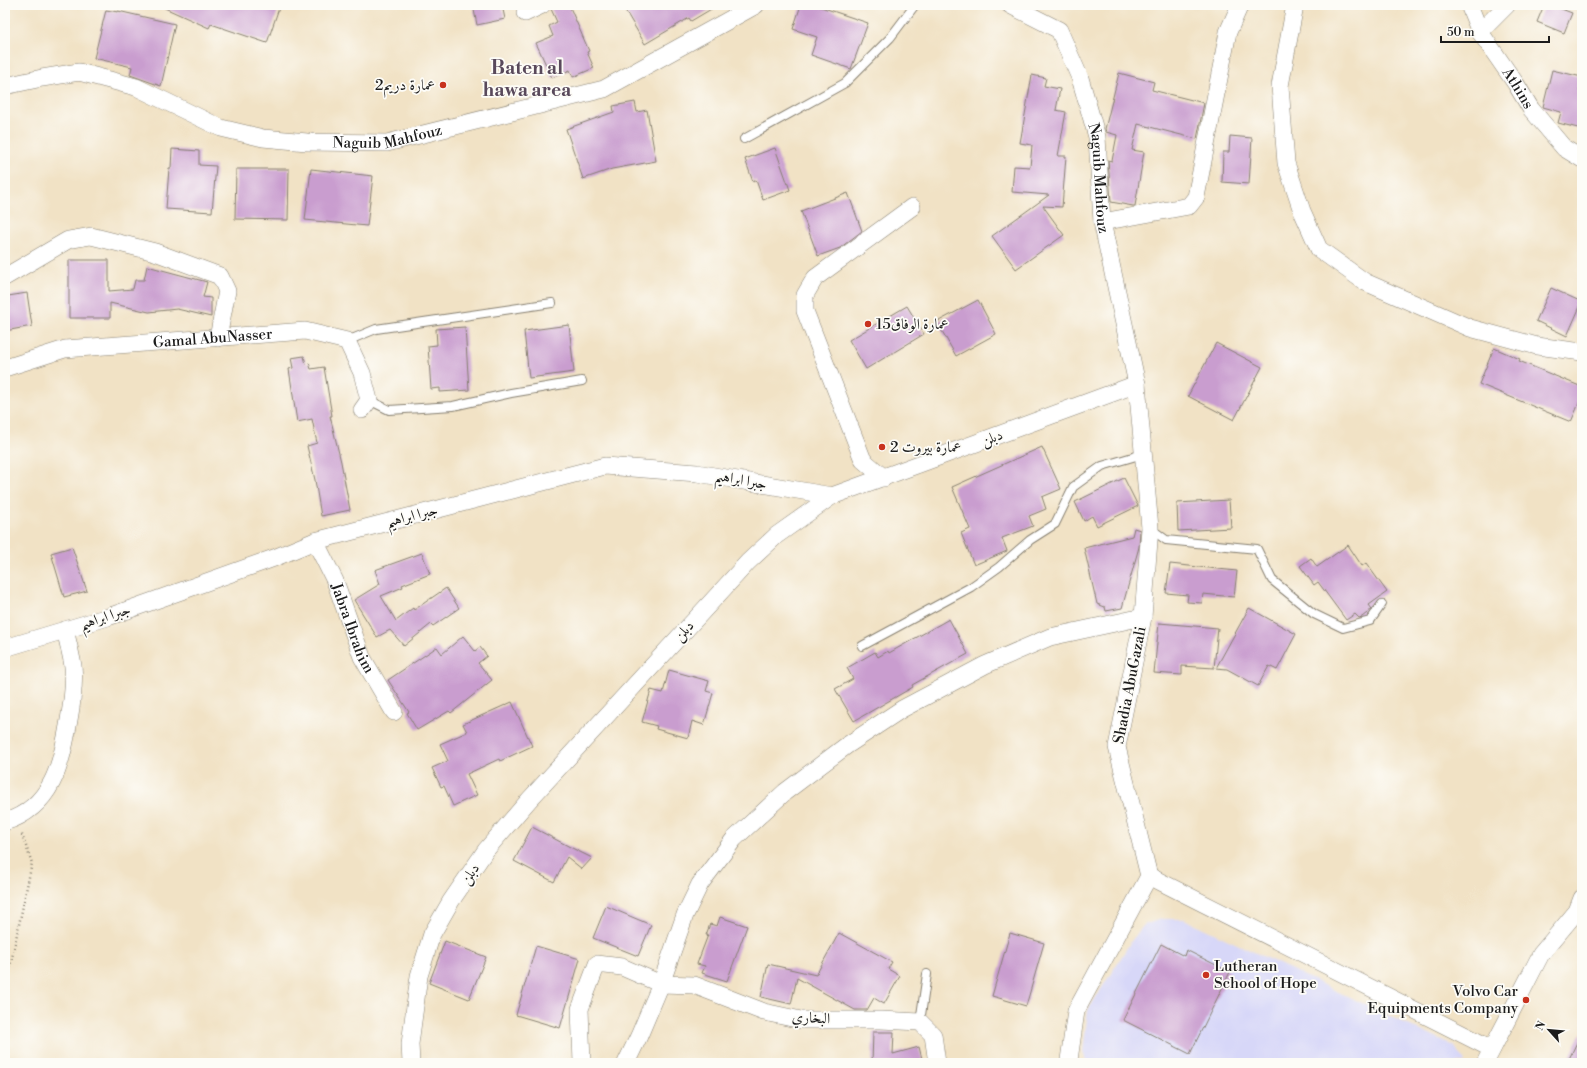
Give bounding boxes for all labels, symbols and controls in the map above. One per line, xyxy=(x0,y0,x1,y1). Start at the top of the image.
scale bar xyxy=(1441,18,1549,44)
text: 50 m xyxy=(1447,25,1475,40)
district label: Baten al hawa area xyxy=(483,56,572,102)
street label: Athins xyxy=(1497,63,1538,112)
place label: عمارة دريم2 xyxy=(375,76,435,98)
marker: عمارة دريم2 xyxy=(438,80,448,90)
street label: Naguib Mahfouz xyxy=(333,120,444,153)
street label: Naguib Mahfouz xyxy=(1084,121,1114,235)
place label: عمارة الوفاق15 xyxy=(876,315,949,334)
marker: عمارة الوفاق15 xyxy=(863,319,873,329)
street label: Gamal AbuNasser xyxy=(152,324,274,352)
street label: دبلن xyxy=(978,425,1006,451)
place label: عمارة بيروت 2 xyxy=(890,438,961,457)
marker: عمارة بيروت 2 xyxy=(877,442,887,452)
street label: جبرا ابراهيم xyxy=(713,466,769,499)
street label: جبرا ابراهيم xyxy=(384,500,441,536)
street label: Jabra Ibrahim xyxy=(327,580,379,677)
street label: جبرا ابراهيم xyxy=(77,600,134,639)
street label: دبلن xyxy=(670,617,698,645)
street label: Shadia AbuGazali xyxy=(1109,625,1151,745)
street label: دبلن xyxy=(456,860,484,888)
place label: Lutheran School of Hope xyxy=(1214,957,1317,993)
marker: Lutheran School of Hope xyxy=(1201,970,1211,980)
place label: Volvo Car Equipments Company xyxy=(1367,982,1519,1018)
marker: Volvo Car Equipments Company xyxy=(1521,995,1531,1005)
street label: البخاري xyxy=(791,1008,831,1030)
north arrow xyxy=(1529,1010,1569,1050)
text: N xyxy=(1533,1019,1549,1033)

